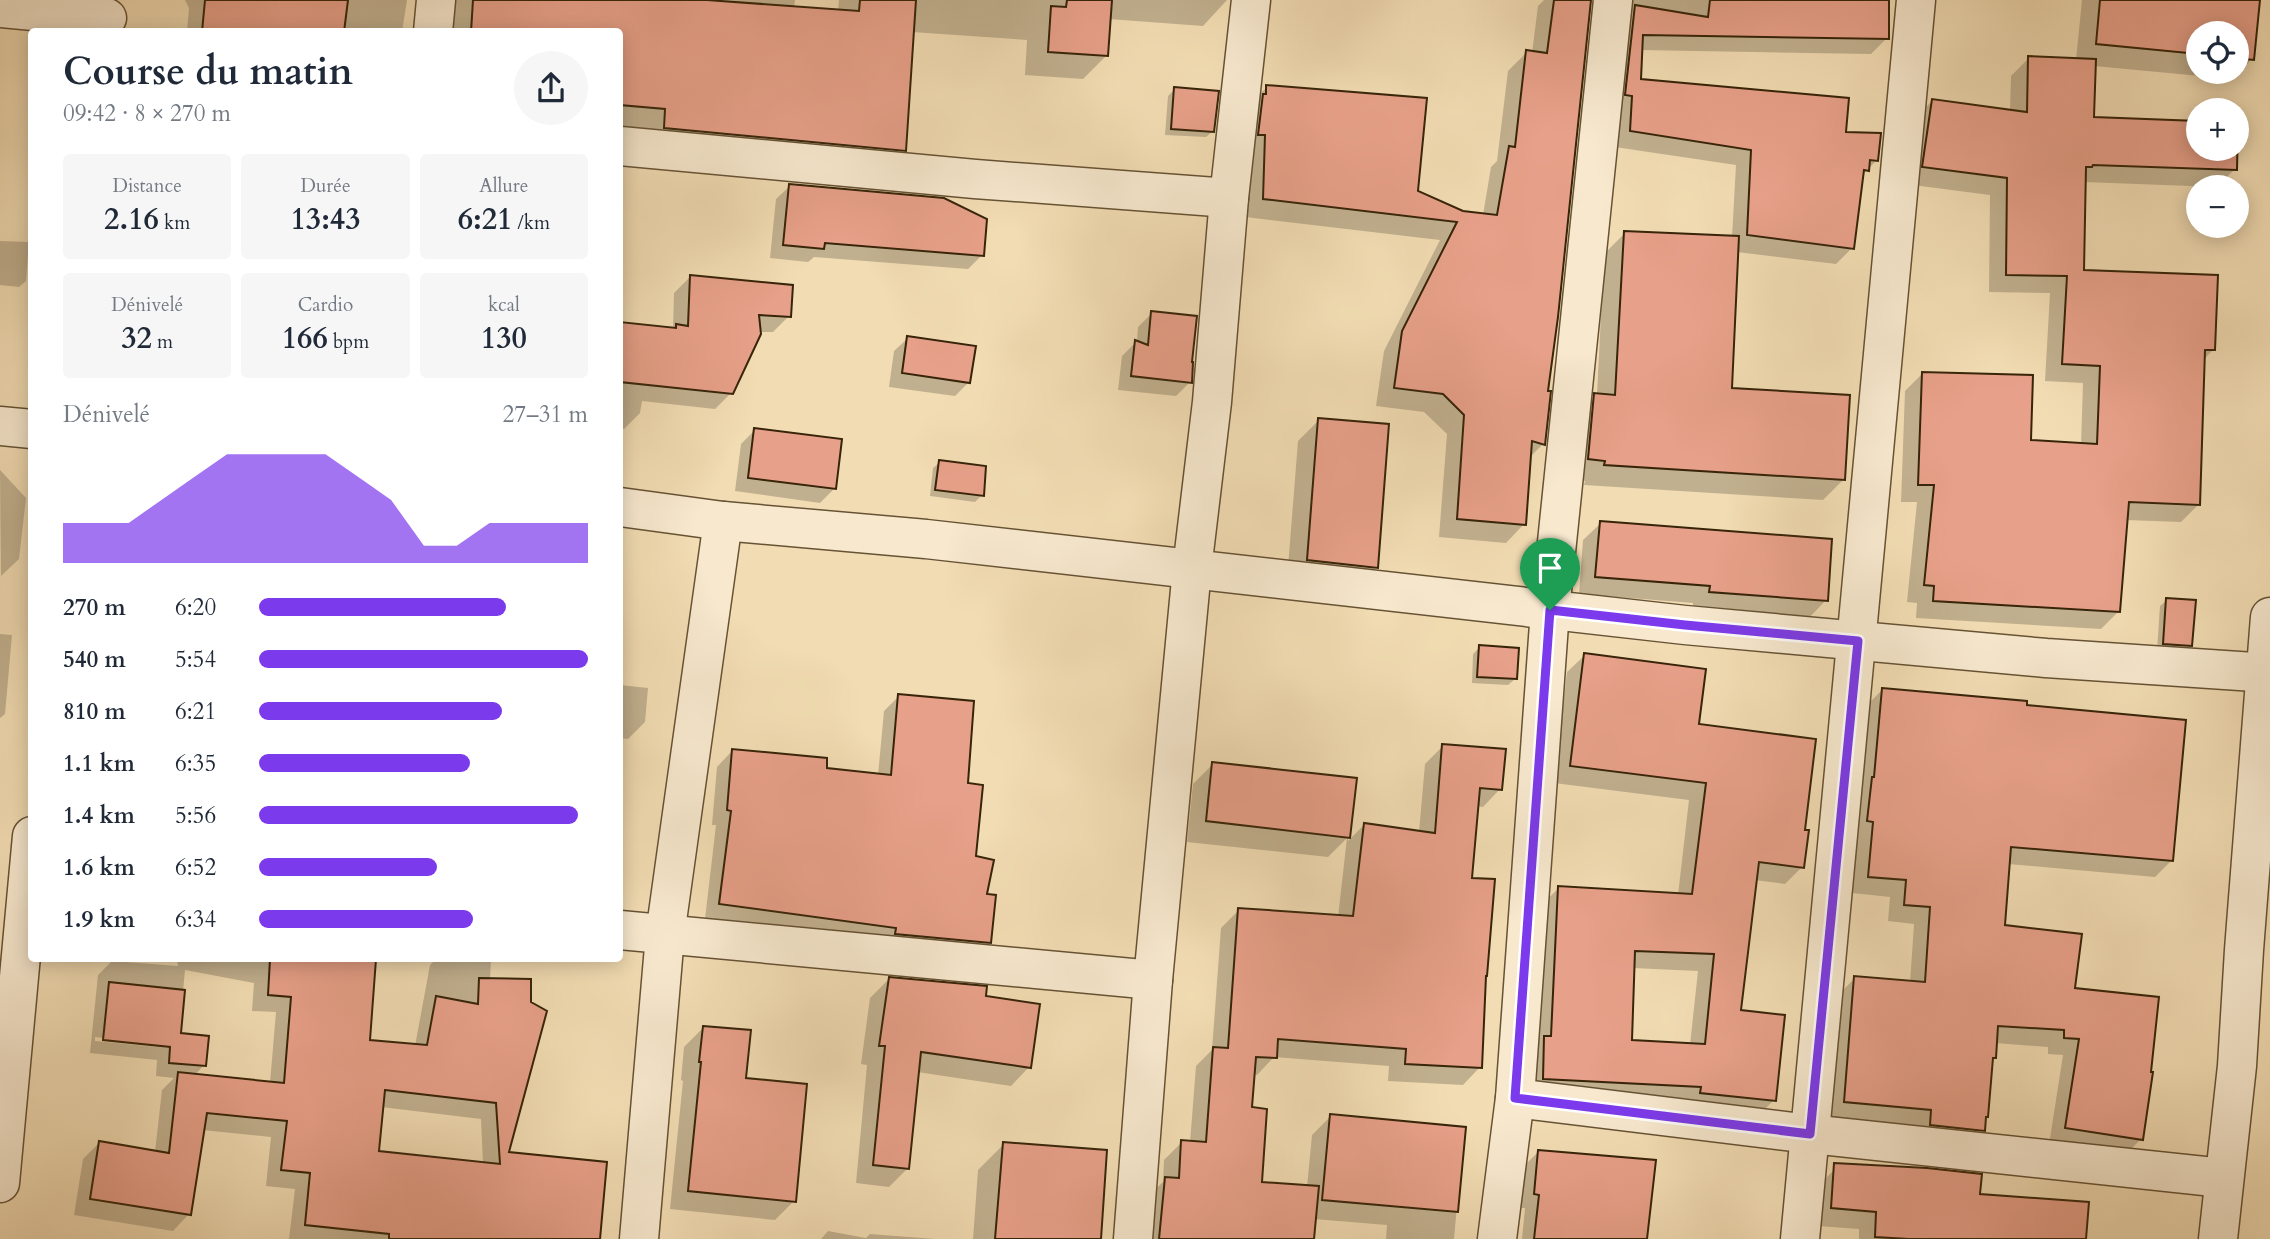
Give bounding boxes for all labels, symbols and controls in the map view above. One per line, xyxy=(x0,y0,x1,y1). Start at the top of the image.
map controls xyxy=(2186,21,2249,238)
button: locate xyxy=(2186,21,2249,84)
text: Course du matin xyxy=(63,46,353,98)
button: share xyxy=(514,51,588,125)
text: 09:42 · 8 × 270 m xyxy=(63,98,231,129)
button: + xyxy=(2186,98,2249,161)
text: Distance xyxy=(112,173,182,199)
text: Durée xyxy=(300,173,351,199)
text: Allure xyxy=(479,173,528,199)
button: − xyxy=(2186,175,2249,238)
text: 2.16 xyxy=(104,199,159,240)
text: 13:43 xyxy=(290,199,361,240)
text: 6:21 xyxy=(458,199,512,240)
text: km xyxy=(159,210,190,236)
text: /km xyxy=(512,210,550,236)
text: Dénivelé xyxy=(111,292,183,318)
text: Cardio xyxy=(298,292,353,318)
text: kcal xyxy=(488,292,520,318)
text: 32 xyxy=(121,318,152,359)
text: 166 xyxy=(282,318,328,359)
text: 130 xyxy=(481,318,527,359)
text: m xyxy=(152,329,173,355)
text: bpm xyxy=(328,329,369,355)
text: Dénivelé xyxy=(63,399,150,430)
text: 27–31 m xyxy=(503,399,588,430)
pin xyxy=(1520,538,1580,610)
icon: arrive xyxy=(1531,549,1569,587)
text: 270 m xyxy=(63,592,126,623)
text: 6:20 xyxy=(175,592,216,623)
text: 540 m xyxy=(63,644,126,675)
text: 5:54 xyxy=(175,644,216,675)
text: 810 m xyxy=(63,696,126,727)
text: 6:21 xyxy=(175,696,216,727)
text: 1.1 km xyxy=(63,748,135,779)
text: 6:35 xyxy=(175,748,216,779)
text: 1.4 km xyxy=(63,800,135,831)
text: 5:56 xyxy=(175,800,216,831)
text: 1.6 km xyxy=(63,852,135,883)
text: 6:52 xyxy=(175,852,216,883)
text: 1.9 km xyxy=(63,904,135,935)
text: 6:34 xyxy=(175,904,216,935)

